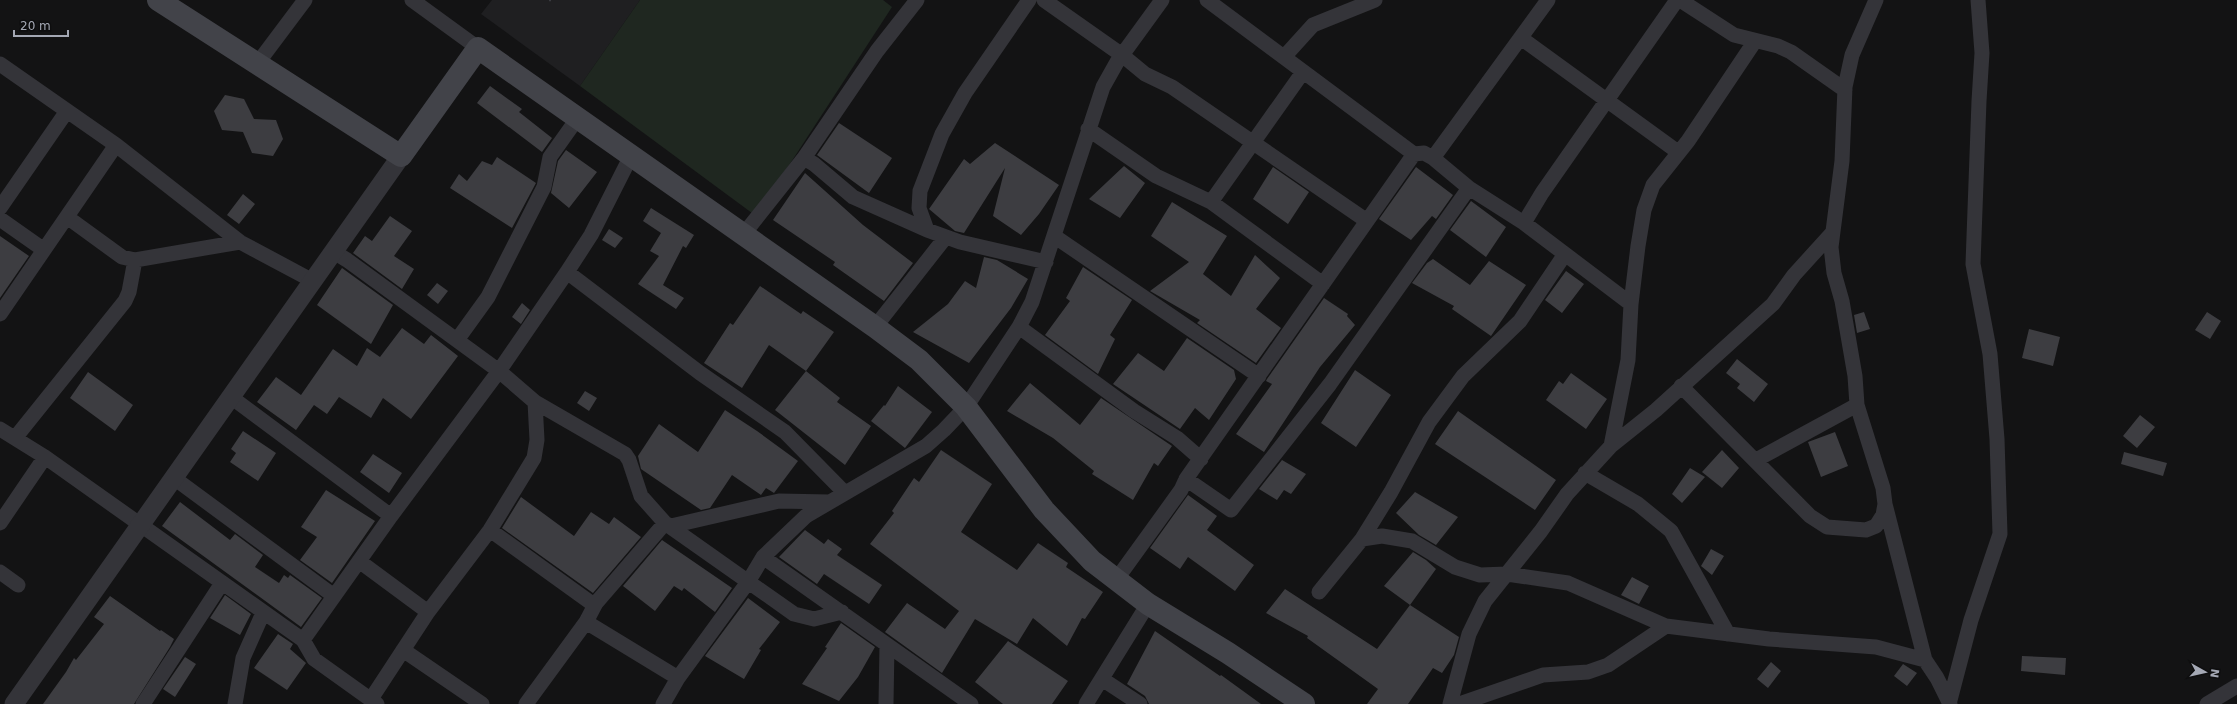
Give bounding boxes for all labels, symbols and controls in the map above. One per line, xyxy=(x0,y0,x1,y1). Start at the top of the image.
scale bar xyxy=(14,12,68,38)
text: 20 m xyxy=(20,19,51,33)
north arrow xyxy=(2185,652,2225,692)
text: N xyxy=(2207,668,2221,679)

